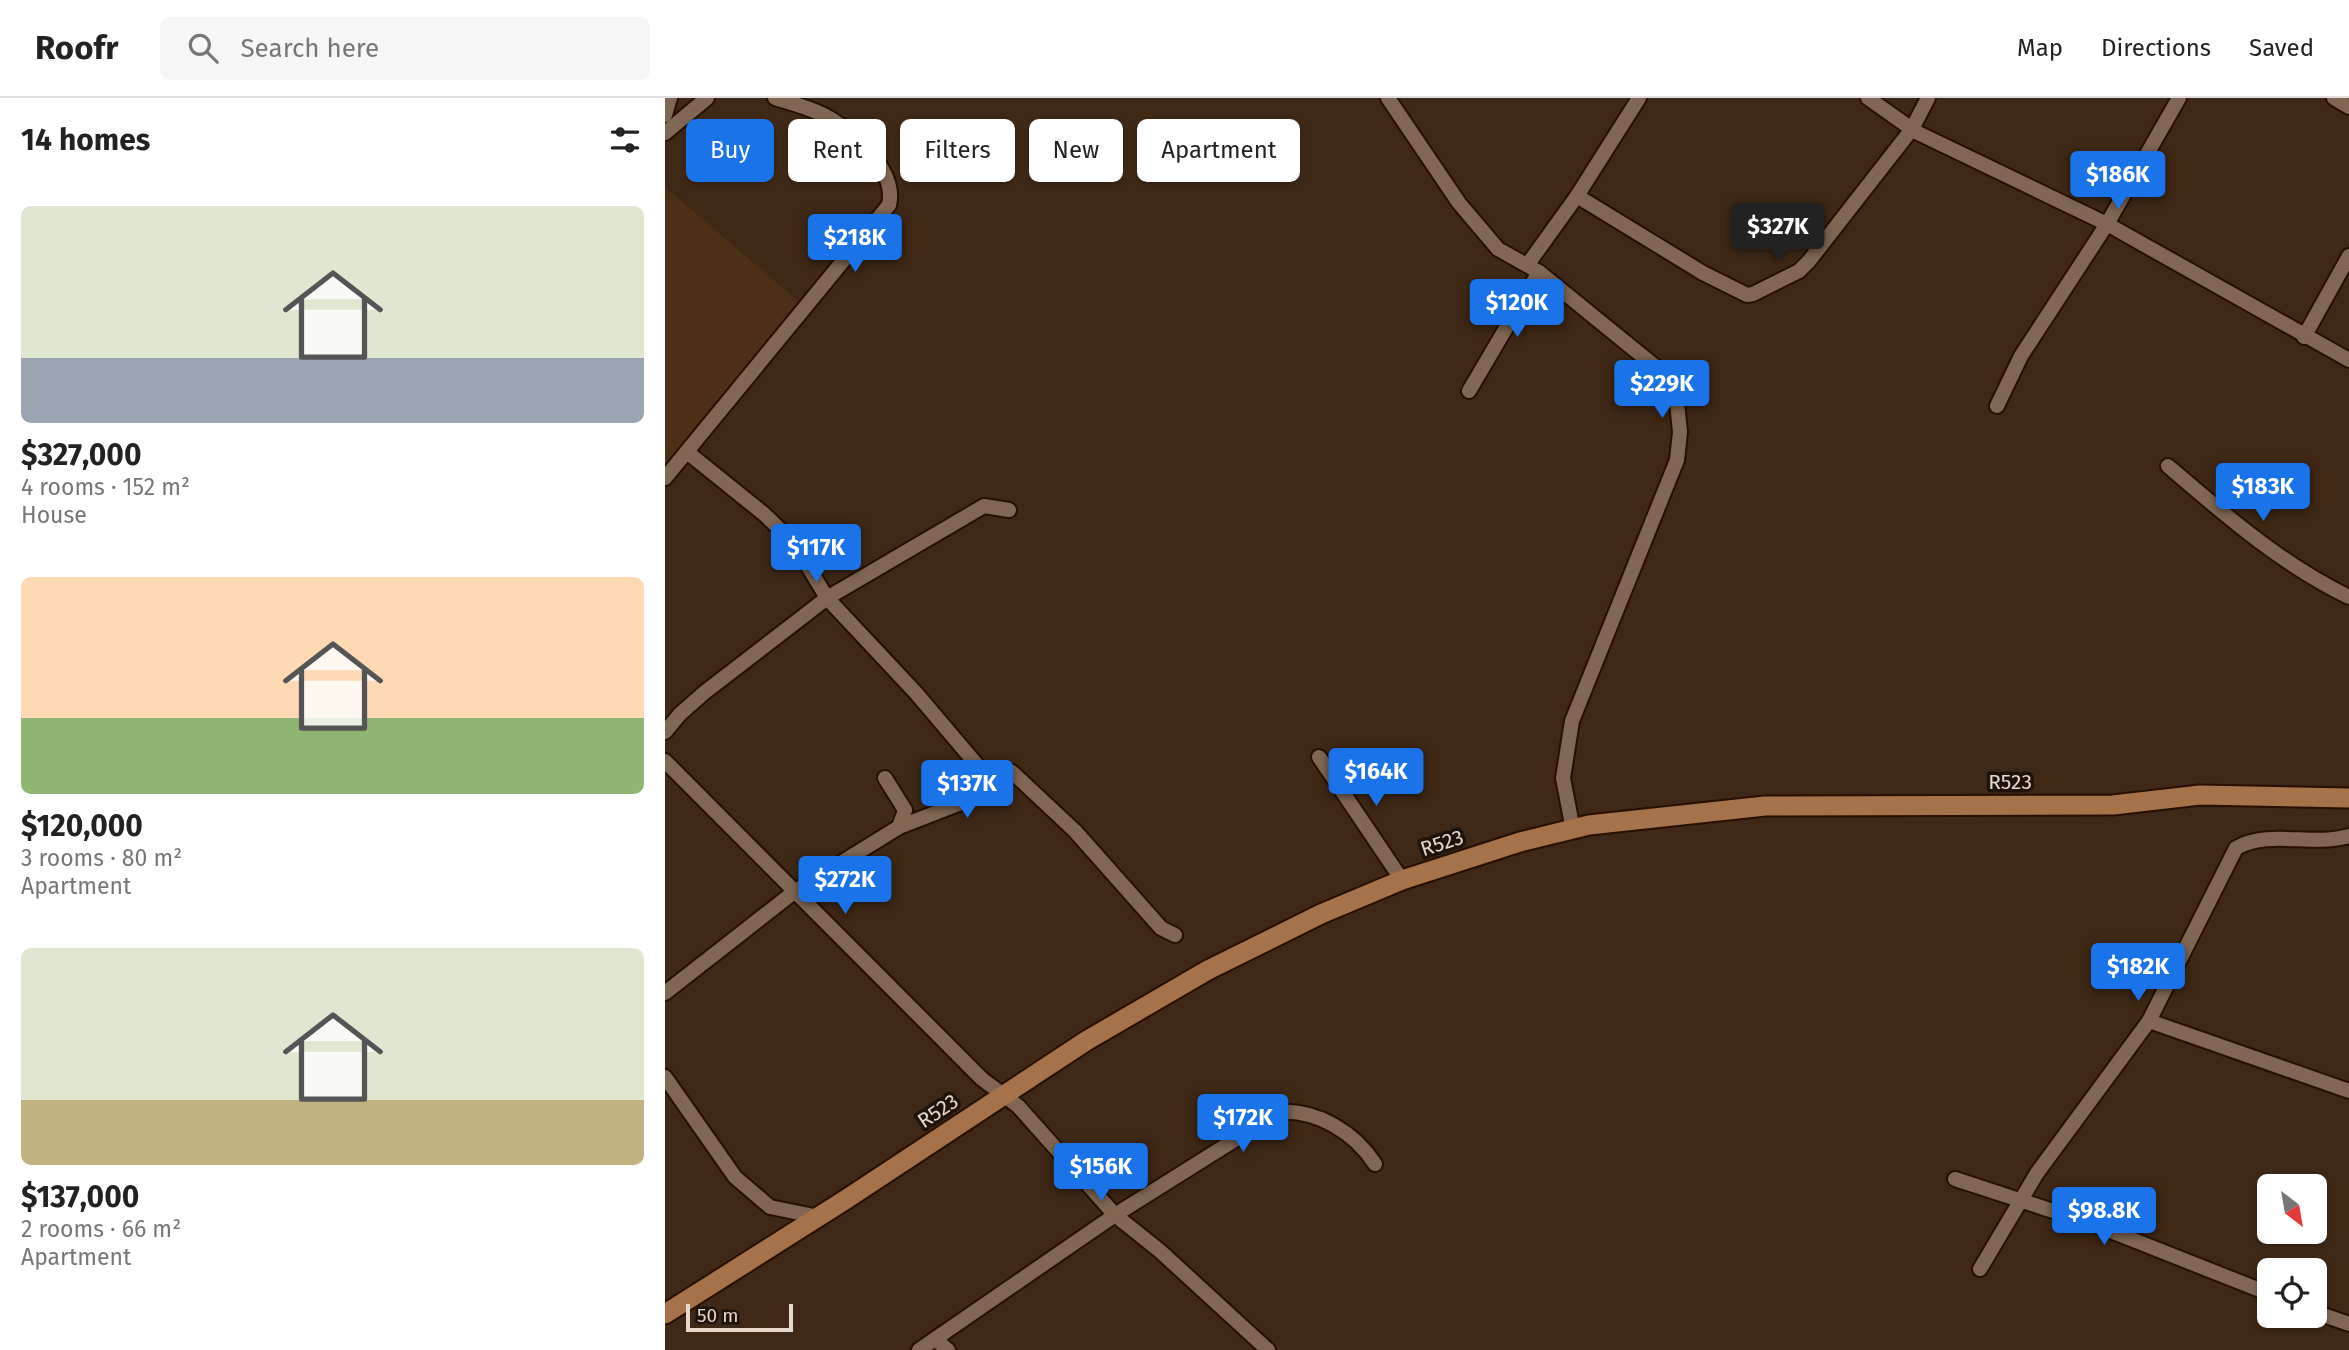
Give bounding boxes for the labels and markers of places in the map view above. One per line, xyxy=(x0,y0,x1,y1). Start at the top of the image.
pin: $186K xyxy=(2069,152,2167,211)
pin: $327K xyxy=(1729,204,1827,263)
pin: $218K xyxy=(806,214,904,274)
pin: $120K xyxy=(1468,280,1566,339)
pin: $229K xyxy=(1613,360,1711,420)
pin: $183K xyxy=(2214,464,2312,523)
pin: $117K xyxy=(767,524,865,584)
pin: $164K xyxy=(1327,748,1425,808)
pin: $137K xyxy=(918,760,1016,820)
pin: $272K xyxy=(796,856,894,916)
pin: $182K xyxy=(2089,944,2187,1003)
pin: $172K xyxy=(1194,1094,1292,1154)
pin: $156K xyxy=(1052,1144,1150,1203)
pin: $98.8K xyxy=(2047,1188,2161,1247)

